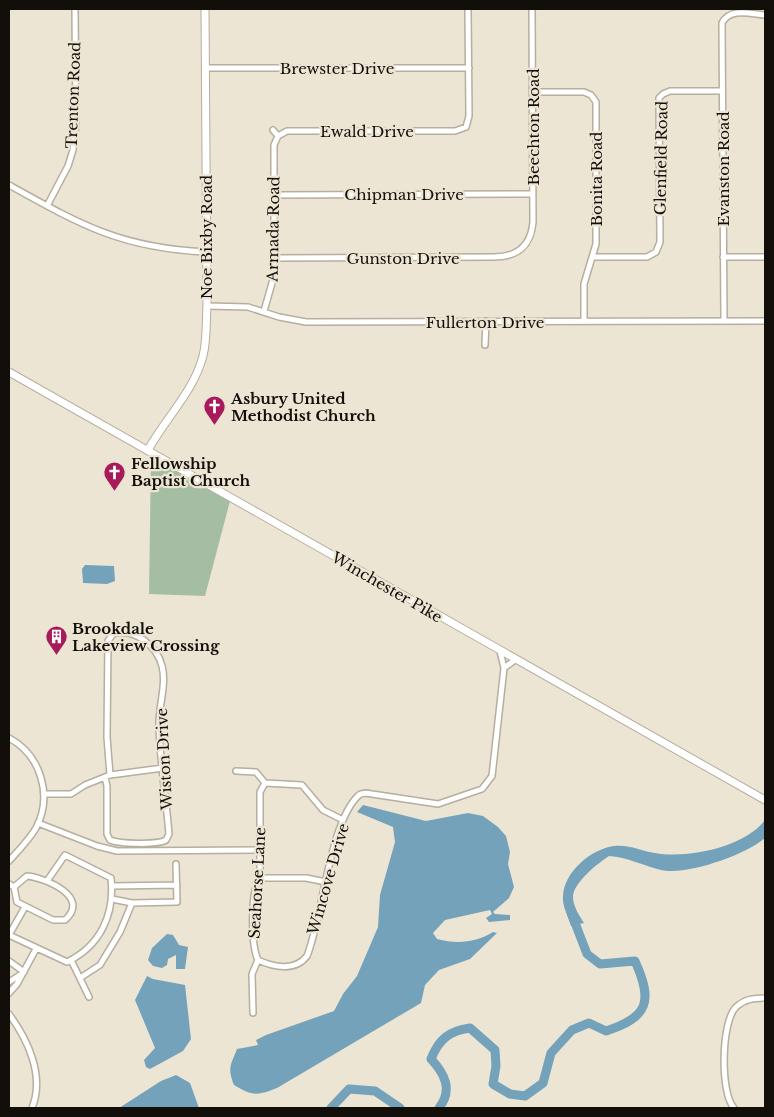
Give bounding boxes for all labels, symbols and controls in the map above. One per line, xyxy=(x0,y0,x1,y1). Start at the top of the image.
street label: Trenton Road xyxy=(62,41,84,149)
street label: Brewster Drive xyxy=(280,59,394,78)
street label: Beechton Road xyxy=(524,68,543,186)
street label: Glenfield Road xyxy=(651,101,671,215)
street label: Evanston Road xyxy=(714,111,733,227)
street label: Ewald Drive xyxy=(320,122,414,141)
street label: Bonita Road xyxy=(587,132,606,226)
street label: Noe Bixby Road xyxy=(197,175,216,299)
street label: Armada Road xyxy=(263,176,283,283)
street label: Chipman Drive xyxy=(344,185,464,204)
street label: Gunston Drive xyxy=(346,249,460,268)
street label: Fullerton Drive xyxy=(426,313,544,332)
place label: Asbury United Methodist Church xyxy=(230,389,376,425)
church icon: Asbury United Methodist Church xyxy=(203,395,227,426)
place label: Fellowship Baptist Church xyxy=(131,454,250,490)
church icon: Fellowship Baptist Church xyxy=(103,460,127,491)
street label: Winchester Pike xyxy=(327,547,446,626)
place label: Brookdale Lakeview Crossing xyxy=(72,619,220,655)
building icon: Brookdale Lakeview Crossing xyxy=(44,625,68,656)
street label: Wiston Drive xyxy=(152,707,176,812)
street label: Wincove Drive xyxy=(303,821,353,938)
street label: Seahorse Lane xyxy=(245,827,269,939)

